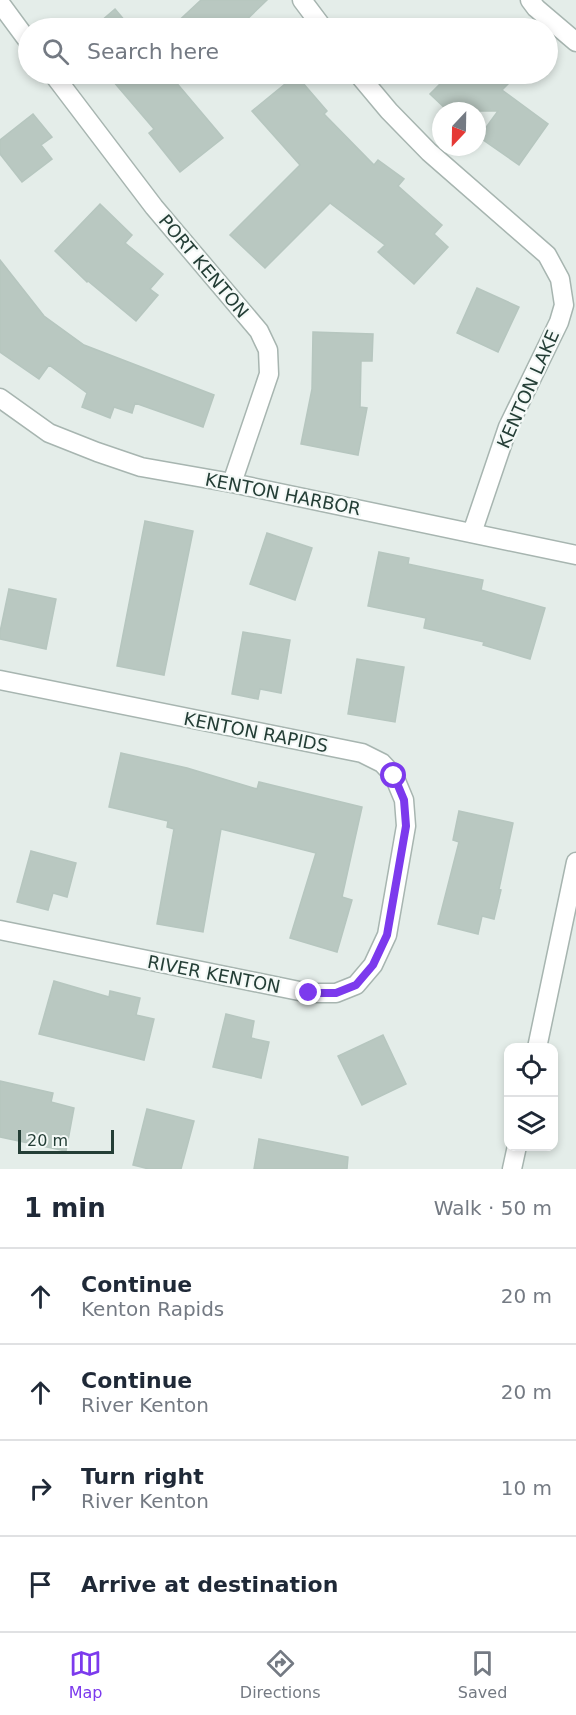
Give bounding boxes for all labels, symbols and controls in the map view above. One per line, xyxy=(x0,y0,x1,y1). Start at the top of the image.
search box xyxy=(18,18,558,84)
icon: search xyxy=(39,35,72,68)
text: Search here xyxy=(87,39,219,64)
north arrow xyxy=(432,102,486,156)
street label: PORT KENTON xyxy=(155,210,253,322)
street label: KENTON LAKE xyxy=(493,327,563,451)
street label: KENTON HARBOR xyxy=(203,469,363,519)
street label: KENTON RAPIDS xyxy=(182,708,330,756)
route start xyxy=(380,762,406,788)
street label: RIVER KENTON xyxy=(146,951,282,997)
route end xyxy=(295,979,321,1005)
map controls xyxy=(504,1043,558,1151)
button: locate xyxy=(504,1043,558,1097)
button: layers xyxy=(504,1097,558,1151)
scale bar xyxy=(18,1127,114,1154)
text: 20 m xyxy=(27,1131,68,1150)
text: 1 min xyxy=(24,1193,106,1223)
text: Walk · 50 m xyxy=(434,1196,552,1220)
text: Continue xyxy=(81,1272,192,1297)
icon: ahead xyxy=(24,1280,57,1313)
text: 20 m xyxy=(501,1284,552,1308)
text: Kenton Rapids xyxy=(81,1297,224,1321)
text: Continue xyxy=(81,1368,192,1393)
icon: ahead xyxy=(24,1376,57,1409)
text: 20 m xyxy=(501,1380,552,1404)
text: River Kenton xyxy=(81,1393,209,1417)
text: Turn right xyxy=(81,1464,204,1489)
icon: right xyxy=(24,1472,57,1505)
text: 10 m xyxy=(501,1476,552,1500)
text: River Kenton xyxy=(81,1489,209,1513)
icon: arrive xyxy=(24,1568,57,1601)
text: Arrive at destination xyxy=(81,1572,338,1597)
tab: Map xyxy=(69,1647,102,1702)
tab: Directions xyxy=(240,1647,320,1702)
tab: Saved xyxy=(458,1647,507,1702)

